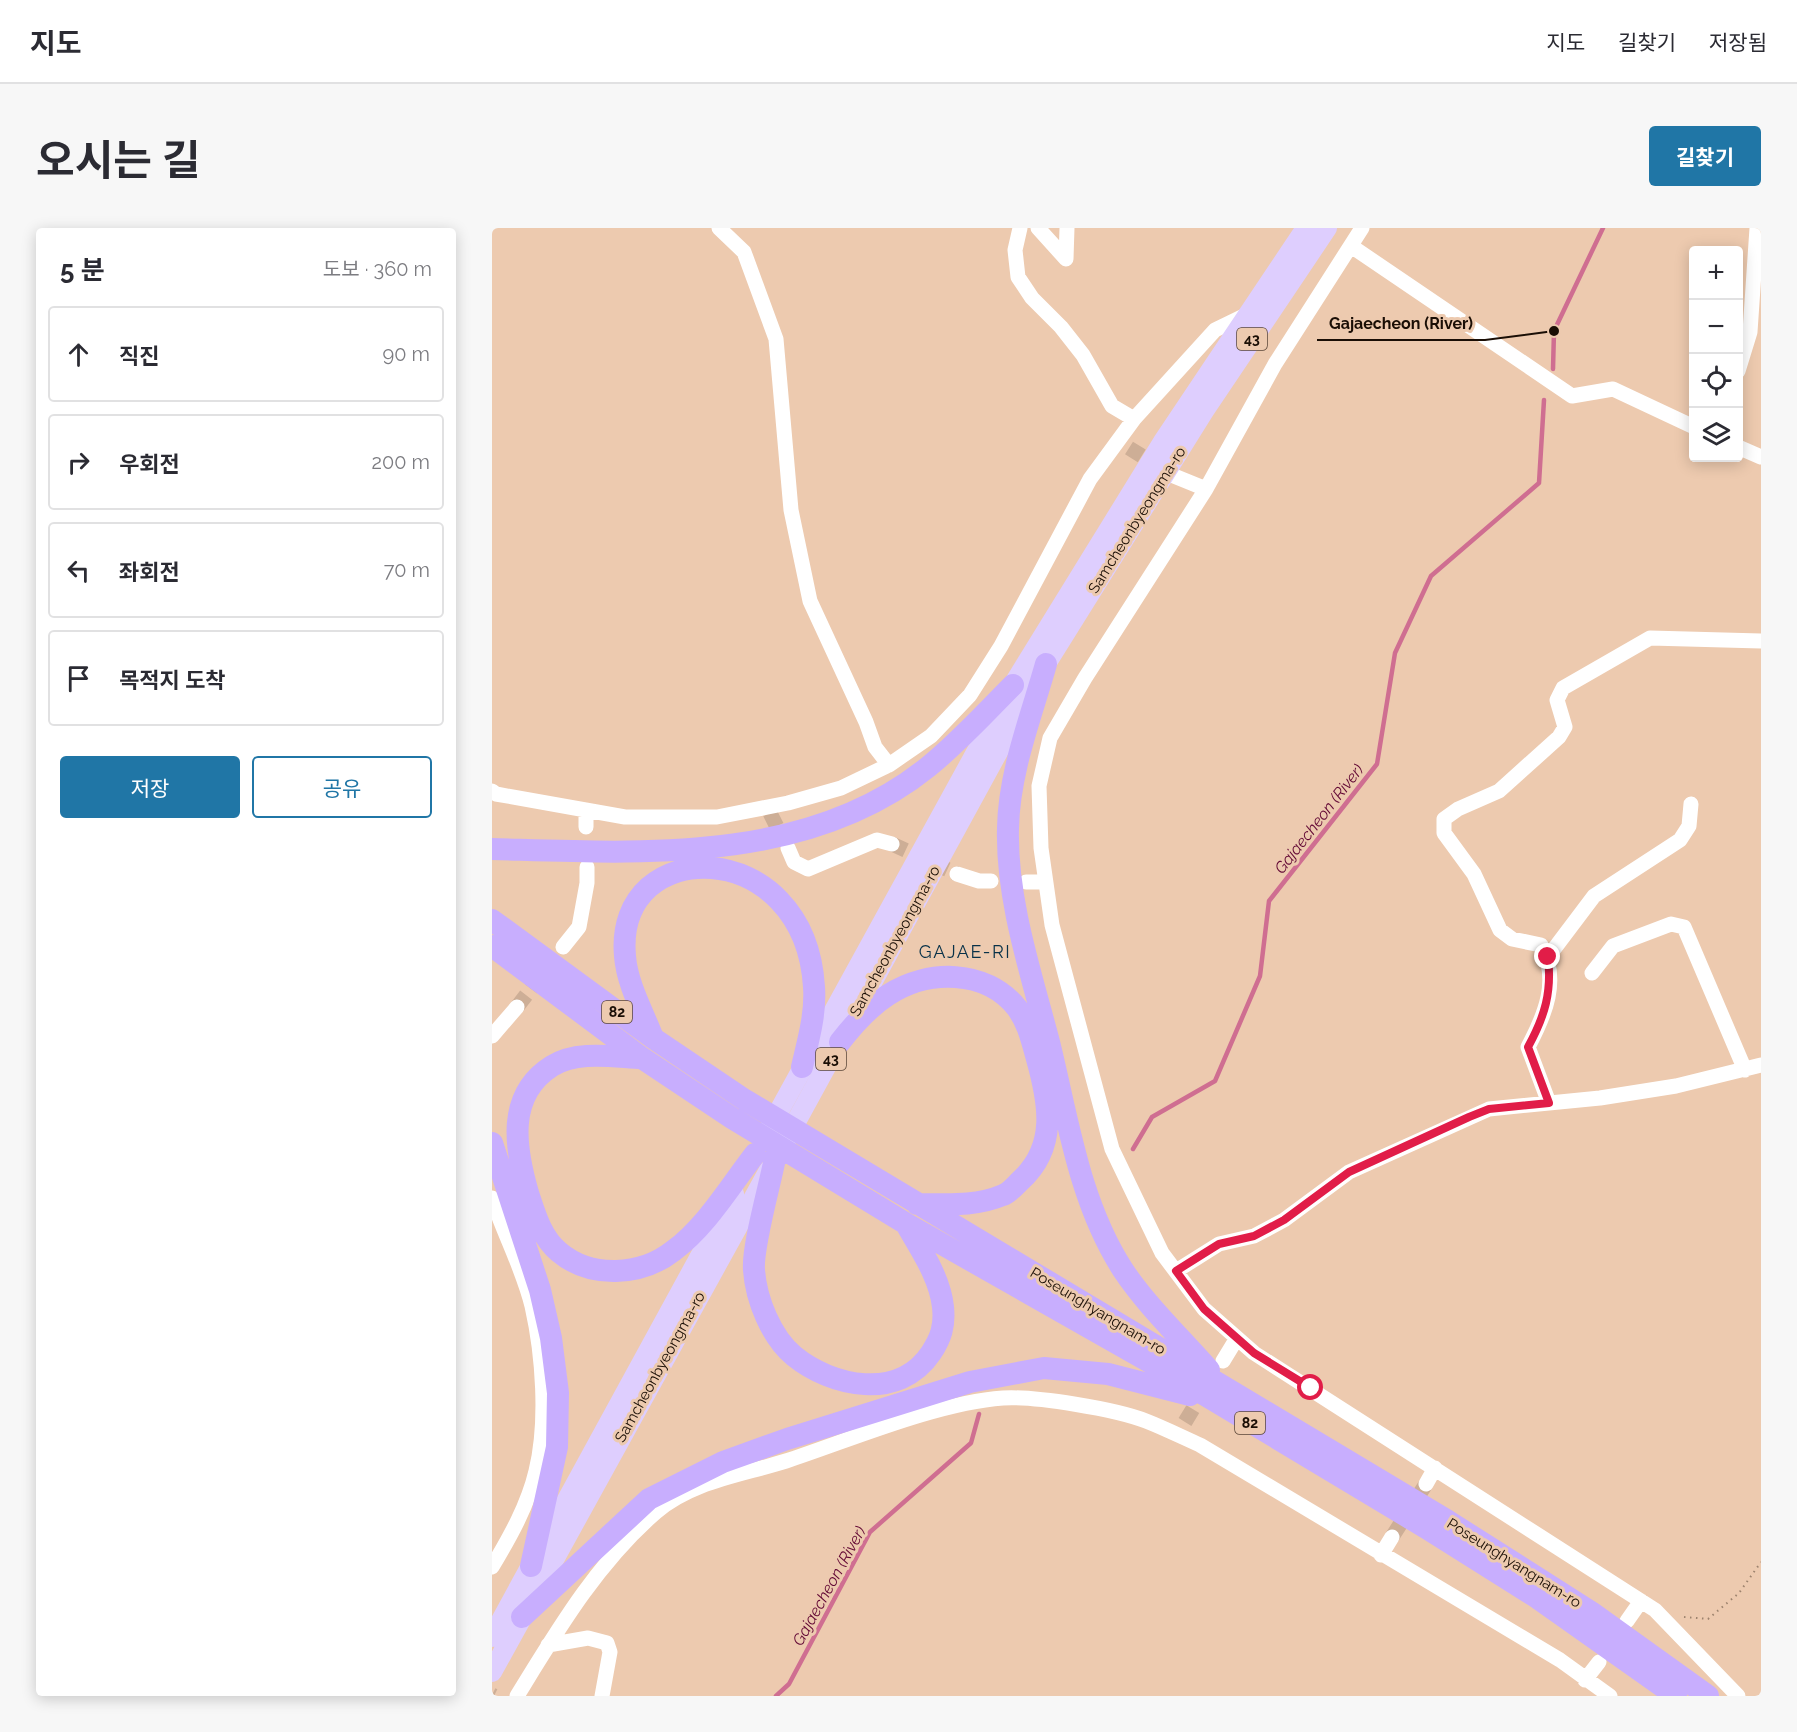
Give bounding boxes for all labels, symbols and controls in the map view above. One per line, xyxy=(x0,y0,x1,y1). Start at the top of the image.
text: 지도 xyxy=(30,27,82,60)
text: 지도 xyxy=(1546,30,1585,55)
text: 길찾기 xyxy=(1618,30,1676,55)
text: 저장됨 xyxy=(1709,30,1767,55)
button: 길찾기 xyxy=(1649,126,1761,186)
text: 오시는 길 xyxy=(36,136,201,185)
map controls xyxy=(1689,246,1743,462)
button: + xyxy=(1689,246,1743,300)
text: 5 분 xyxy=(60,255,105,285)
text: 도보 · 360 m xyxy=(323,257,432,281)
button: − xyxy=(1689,300,1743,354)
callout: Gajaecheon (River) xyxy=(1317,306,1485,340)
text: Gajaecheon (River) xyxy=(1329,314,1473,333)
road number: 43 xyxy=(1237,328,1267,350)
icon: ahead xyxy=(62,338,95,371)
text: 90 m xyxy=(383,342,430,366)
text: 직진 xyxy=(119,343,159,369)
button: locate xyxy=(1689,354,1743,408)
button: layers xyxy=(1689,408,1743,462)
street label: Samcheonbyeongma-ro xyxy=(1084,443,1190,597)
icon: right xyxy=(62,446,95,479)
text: 200 m xyxy=(372,450,430,474)
text: 우회전 xyxy=(119,451,180,477)
icon: left xyxy=(62,554,95,587)
text: 70 m xyxy=(384,558,430,582)
text: 좌회전 xyxy=(119,559,180,585)
icon: arrive xyxy=(62,662,95,695)
text: 목적지 도착 xyxy=(119,667,225,693)
button: 저장 xyxy=(60,756,240,818)
button: 공유 xyxy=(252,756,432,818)
water label: Gajaecheon (River) xyxy=(1270,761,1368,877)
street label: Samcheonbyeongma-ro xyxy=(846,863,944,1019)
district label: GAJAE-RI xyxy=(919,941,1011,962)
route end xyxy=(1534,943,1560,969)
road number: 82 xyxy=(602,1001,632,1023)
road number: 43 xyxy=(816,1048,846,1070)
street label: Poseunghyangnam-ro xyxy=(1027,1263,1169,1359)
street label: Samcheonbyeongma-ro xyxy=(611,1289,709,1445)
route start xyxy=(1297,1374,1323,1400)
road number: 82 xyxy=(1235,1412,1265,1434)
street label: Poseunghyangnam-ro xyxy=(1444,1514,1584,1612)
water label: Gajaecheon (River) xyxy=(788,1523,870,1649)

